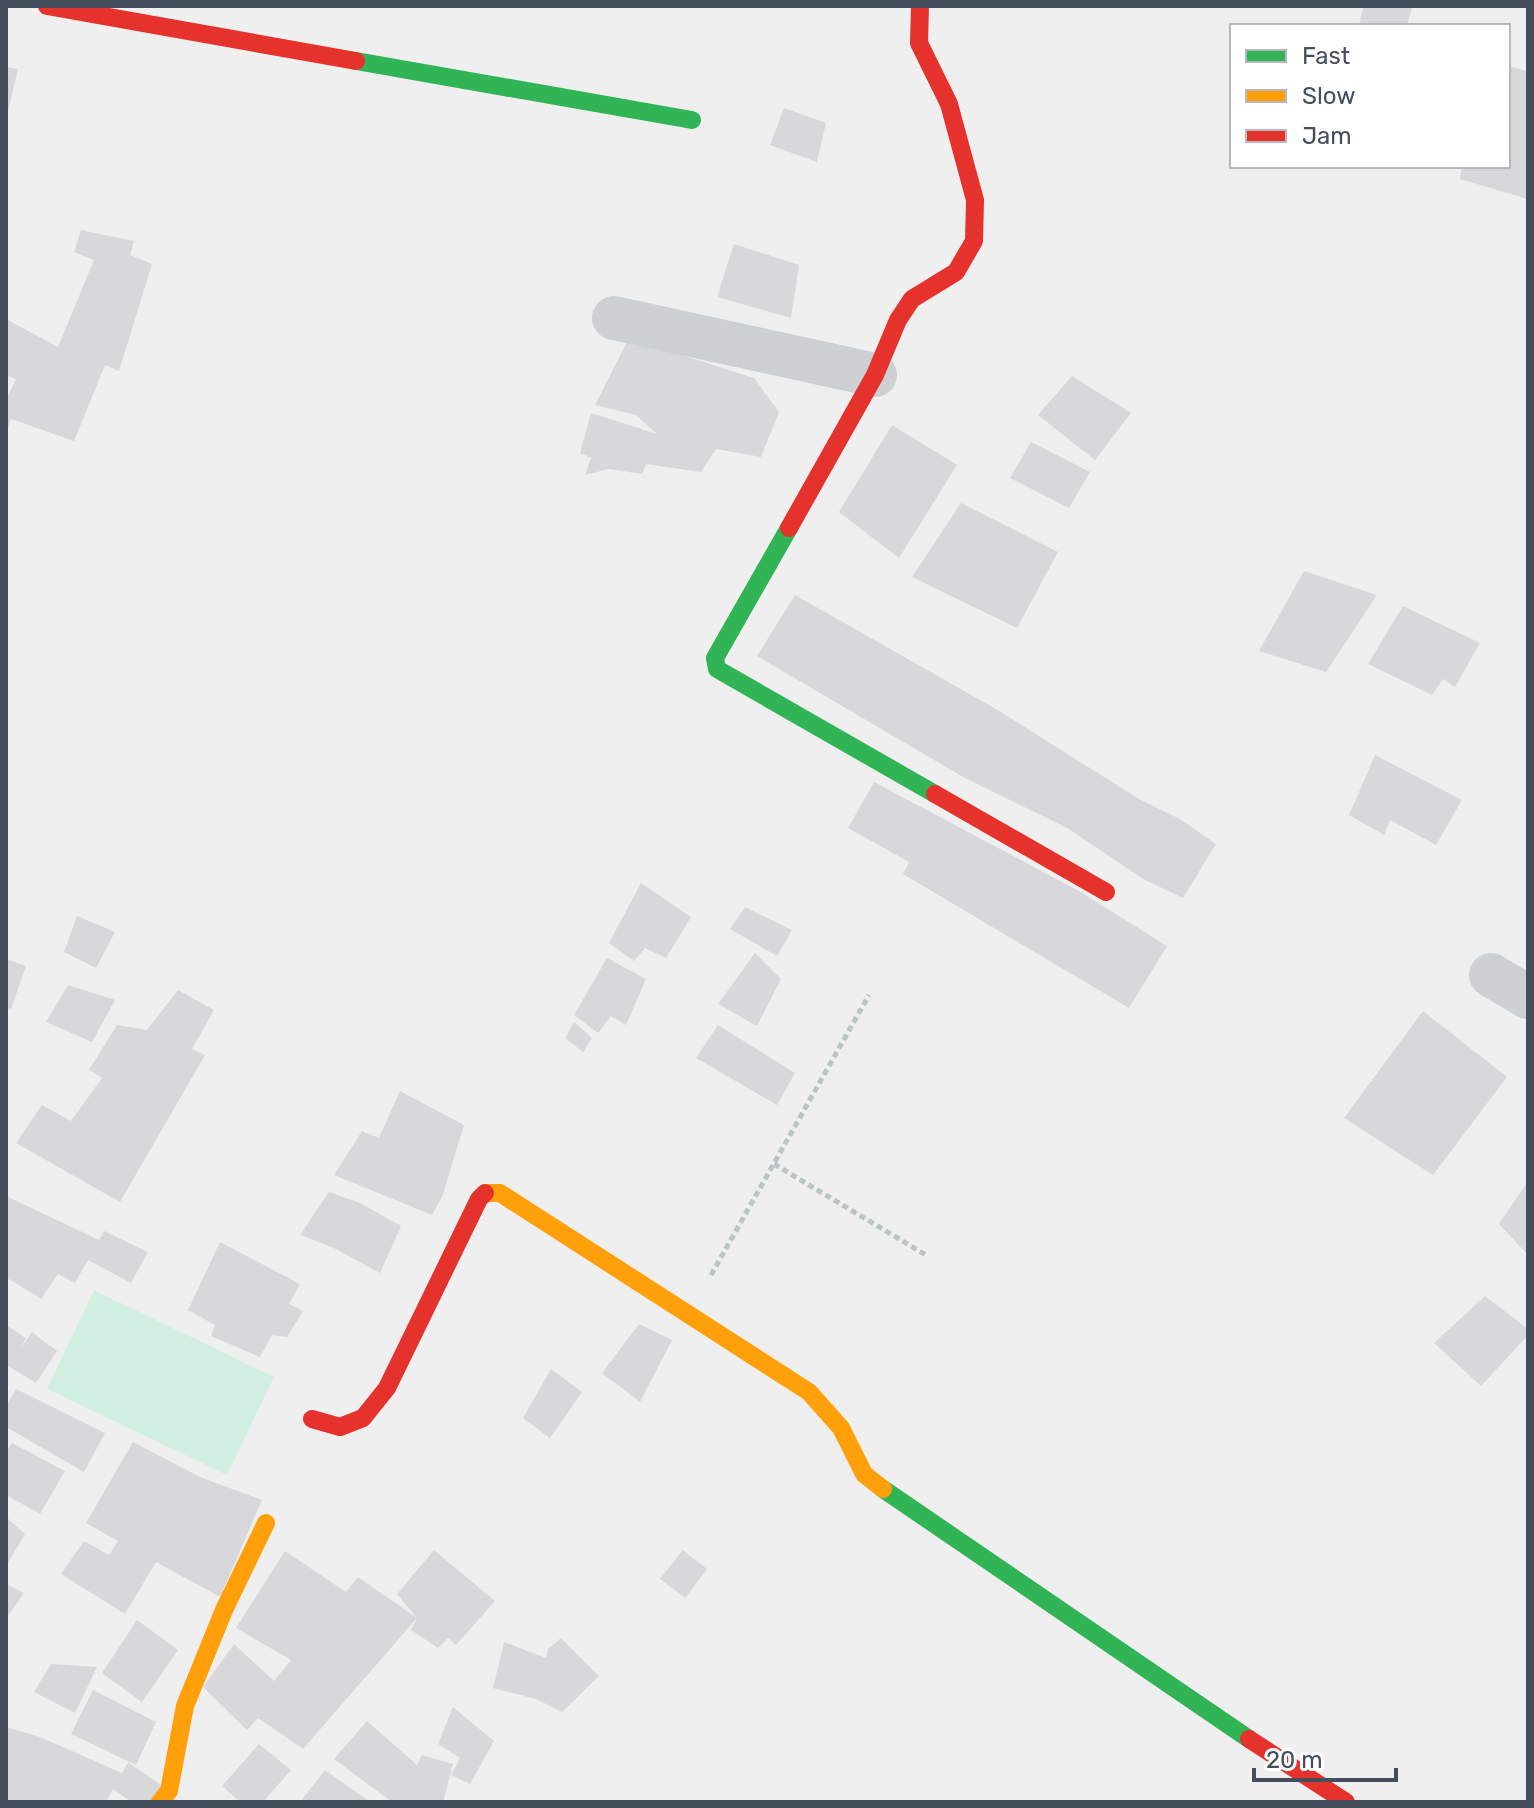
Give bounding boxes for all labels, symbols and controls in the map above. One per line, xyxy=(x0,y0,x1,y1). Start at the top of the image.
legend xyxy=(1230,24,1510,168)
text: Fast xyxy=(1302,42,1350,70)
text: Slow xyxy=(1302,82,1355,110)
text: Jam xyxy=(1302,122,1352,150)
scale bar xyxy=(1254,1732,1396,1782)
text: 20 m xyxy=(1266,1746,1323,1774)

